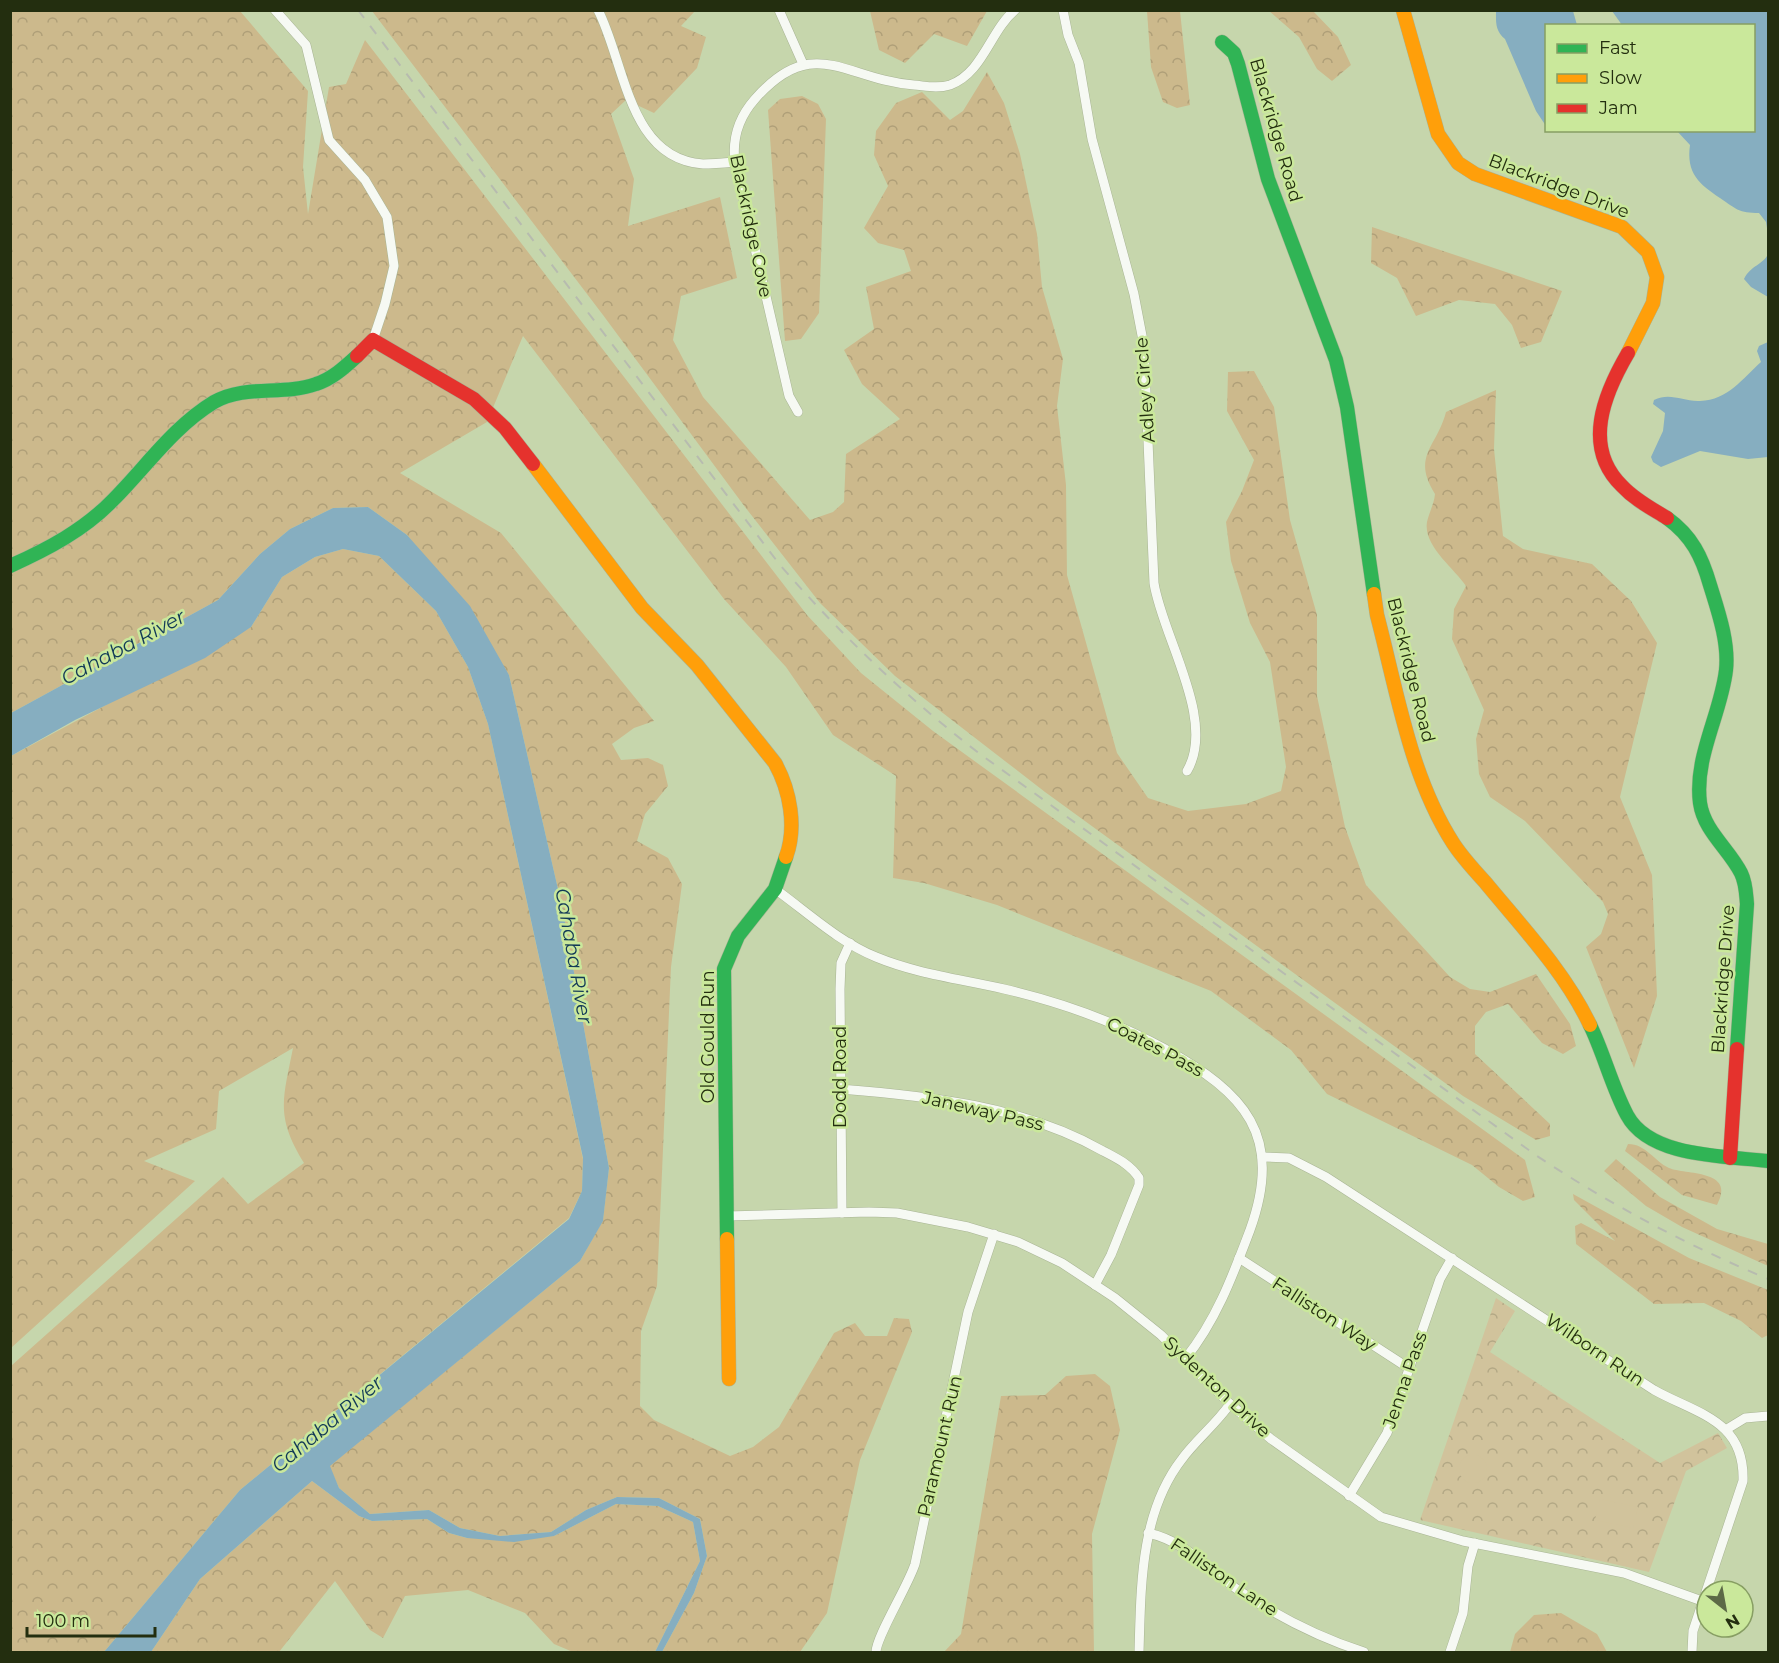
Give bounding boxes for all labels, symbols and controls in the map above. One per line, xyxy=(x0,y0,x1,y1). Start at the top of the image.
legend xyxy=(1545,24,1755,132)
text: Fast xyxy=(1599,37,1637,59)
street label: Blackridge Road xyxy=(1245,55,1307,205)
text: Slow xyxy=(1599,67,1642,89)
text: Jam xyxy=(1598,97,1638,119)
street label: Blackridge Drive xyxy=(1486,149,1633,223)
street label: Blackridge Cove xyxy=(725,153,777,300)
street label: Adley Circle xyxy=(1130,337,1160,443)
street label: Blackridge Road xyxy=(1382,595,1440,745)
water label: Cahaba River xyxy=(57,604,190,690)
water label: Cahaba River xyxy=(550,886,598,1027)
street label: Blackridge Drive xyxy=(1707,904,1739,1054)
street label: Old Gould Run xyxy=(697,970,719,1104)
street label: Coates Pass xyxy=(1103,1012,1207,1082)
street label: Dodd Road xyxy=(829,1026,851,1128)
street label: Janeway Pass xyxy=(919,1086,1046,1136)
street label: Falliston Way xyxy=(1268,1272,1380,1356)
street label: Wilborn Run xyxy=(1542,1309,1648,1391)
street label: Jenna Pass xyxy=(1378,1329,1432,1432)
street label: Sydenton Drive xyxy=(1159,1332,1275,1442)
water label: Cahaba River xyxy=(267,1370,388,1477)
street label: Paramount Run xyxy=(913,1373,967,1519)
street label: Falliston Lane xyxy=(1166,1533,1282,1621)
north arrow xyxy=(1695,1579,1755,1639)
scale bar xyxy=(27,1600,154,1638)
text: 100 m xyxy=(36,1610,90,1632)
text: N xyxy=(1722,1610,1743,1633)

